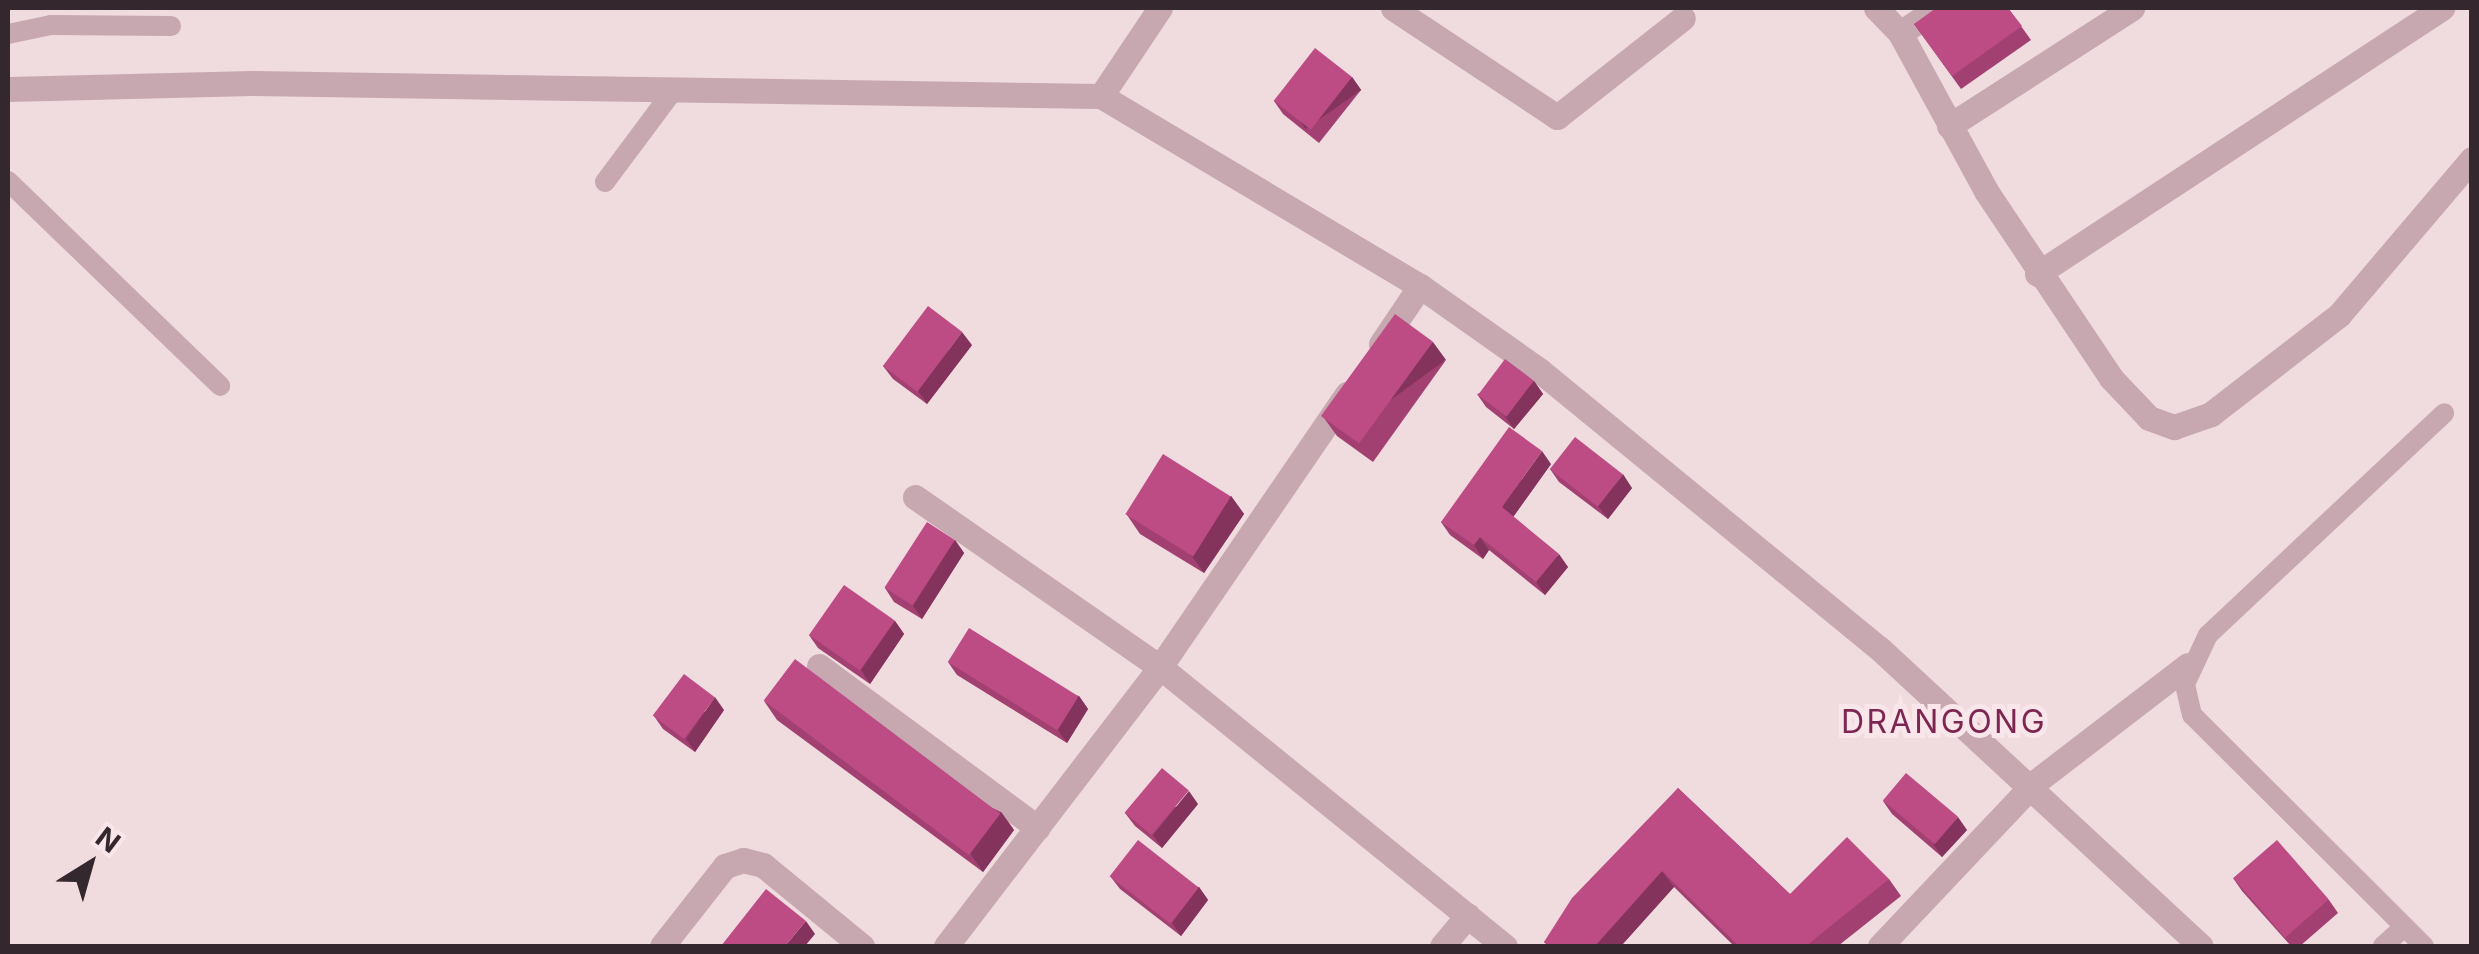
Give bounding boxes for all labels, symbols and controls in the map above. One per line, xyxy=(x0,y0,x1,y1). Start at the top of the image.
district label: DRANGONG xyxy=(1841,703,2047,741)
north arrow xyxy=(40,814,140,914)
text: N xyxy=(89,820,127,860)

